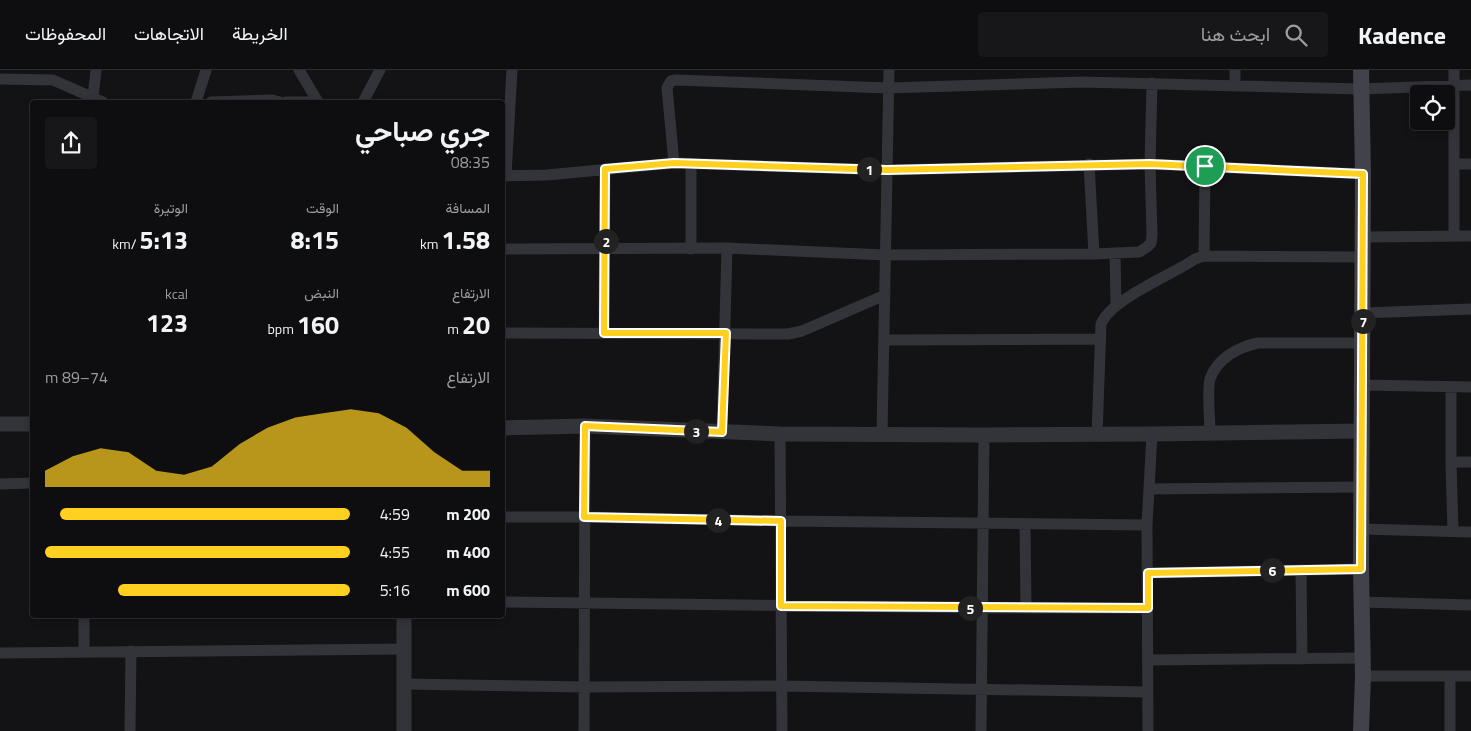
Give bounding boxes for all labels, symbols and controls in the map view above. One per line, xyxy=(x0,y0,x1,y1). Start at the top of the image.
search box xyxy=(978,12,1328,57)
text: Kadence xyxy=(1358,17,1446,53)
text: ابحث هنا xyxy=(1201,19,1270,48)
text: المحفوظات xyxy=(25,20,106,47)
text: الاتجاهات xyxy=(134,20,204,47)
text: الخريطة xyxy=(232,20,288,47)
icon: search xyxy=(1282,21,1310,49)
map controls xyxy=(1410,85,1455,130)
button: locate xyxy=(1410,85,1455,130)
text: جري صباحي xyxy=(355,109,490,152)
button: share xyxy=(45,117,97,169)
pin xyxy=(1184,145,1226,187)
text: 08:35 xyxy=(451,150,490,174)
icon: arrive xyxy=(1191,152,1219,180)
pin: 1 xyxy=(856,156,882,182)
text: 1 xyxy=(866,159,873,180)
text: الوتيرة xyxy=(154,197,188,218)
text: الوقت xyxy=(306,197,339,218)
text: المسافة xyxy=(446,197,490,218)
text: 5:13 xyxy=(140,221,188,259)
text: 8:15 xyxy=(291,221,339,259)
text: 1.58 xyxy=(442,221,490,259)
pin: 2 xyxy=(594,228,618,254)
text: 2 xyxy=(603,231,610,252)
text: /km xyxy=(112,233,140,254)
text: km xyxy=(420,233,442,254)
text: النبض xyxy=(304,282,339,303)
text: الارتفاع xyxy=(452,282,490,303)
text: kcal xyxy=(165,283,188,304)
text: 123 xyxy=(146,304,188,342)
text: 160 xyxy=(297,306,339,344)
text: 20 xyxy=(462,306,490,344)
pin: 7 xyxy=(1350,308,1376,334)
text: 7 xyxy=(1360,311,1367,332)
text: bpm xyxy=(267,318,297,339)
text: m xyxy=(447,318,462,339)
text: 74–89 m xyxy=(45,365,108,389)
text: الارتفاع xyxy=(447,365,490,389)
pin: 3 xyxy=(684,418,708,444)
text: 3 xyxy=(693,421,700,442)
text: 4:59 xyxy=(380,502,410,526)
text: 200 m xyxy=(446,502,490,526)
pin: 4 xyxy=(706,508,730,532)
text: 4 xyxy=(715,510,722,531)
text: 4:55 xyxy=(380,540,410,564)
text: 400 m xyxy=(446,540,490,564)
pin: 6 xyxy=(1260,558,1284,582)
text: 6 xyxy=(1269,560,1276,581)
text: 5:16 xyxy=(380,578,410,602)
text: 600 m xyxy=(446,578,490,602)
pin: 5 xyxy=(958,596,982,620)
text: 5 xyxy=(967,598,974,619)

